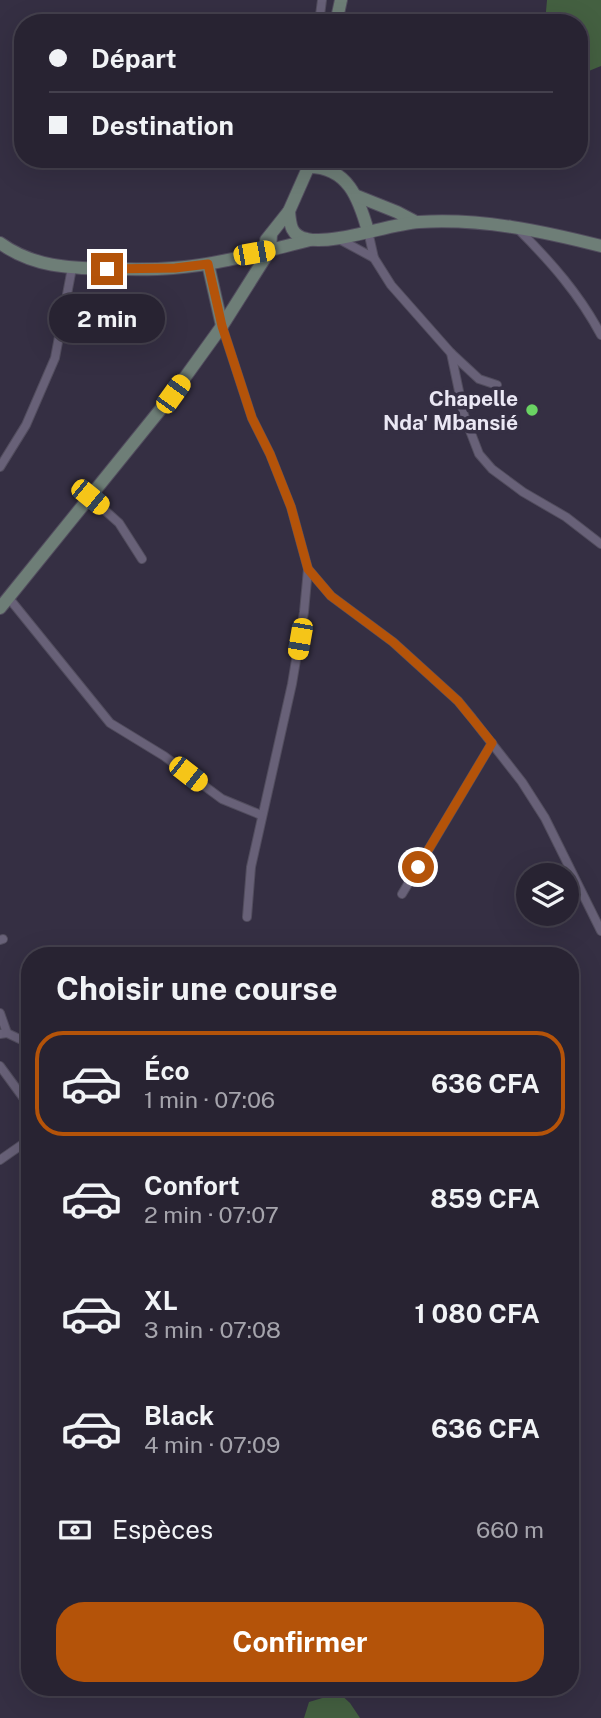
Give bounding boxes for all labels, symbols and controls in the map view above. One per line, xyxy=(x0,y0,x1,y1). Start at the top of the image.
text: Départ xyxy=(91,43,177,74)
text: Destination xyxy=(91,110,234,141)
car xyxy=(232,239,277,267)
route end xyxy=(91,253,123,285)
callout: 2 min xyxy=(49,294,165,342)
text: 2 min xyxy=(77,305,137,332)
car xyxy=(153,371,194,417)
place label: Chapelle Nda' Mbansié xyxy=(383,386,518,435)
marker: Chapelle Nda' Mbansié xyxy=(524,402,540,418)
car xyxy=(68,476,113,518)
car xyxy=(287,616,314,662)
car xyxy=(165,753,212,795)
route start xyxy=(402,851,434,883)
map controls xyxy=(516,863,579,926)
button: layers xyxy=(516,863,579,926)
text: Choisir une course xyxy=(56,970,338,1007)
icon: car xyxy=(60,1052,123,1115)
text: Éco xyxy=(144,1055,190,1086)
text: 636 CFA xyxy=(431,1068,540,1099)
text: 1 min · 07:06 xyxy=(144,1086,275,1113)
icon: car xyxy=(60,1167,123,1230)
text: Confort xyxy=(144,1170,240,1201)
text: 859 CFA xyxy=(430,1183,540,1214)
text: 2 min · 07:07 xyxy=(144,1201,279,1228)
icon: car xyxy=(60,1282,123,1345)
text: XL xyxy=(144,1285,178,1316)
text: 1 080 CFA xyxy=(415,1298,540,1329)
text: 3 min · 07:08 xyxy=(144,1316,281,1343)
icon: car xyxy=(60,1397,123,1460)
text: Black xyxy=(144,1400,214,1431)
text: 636 CFA xyxy=(431,1413,540,1444)
text: 4 min · 07:09 xyxy=(144,1431,280,1458)
icon: cash xyxy=(56,1511,94,1549)
text: Espèces xyxy=(112,1514,213,1545)
text: 660 m xyxy=(476,1516,544,1543)
button: Confirmer xyxy=(56,1602,544,1682)

